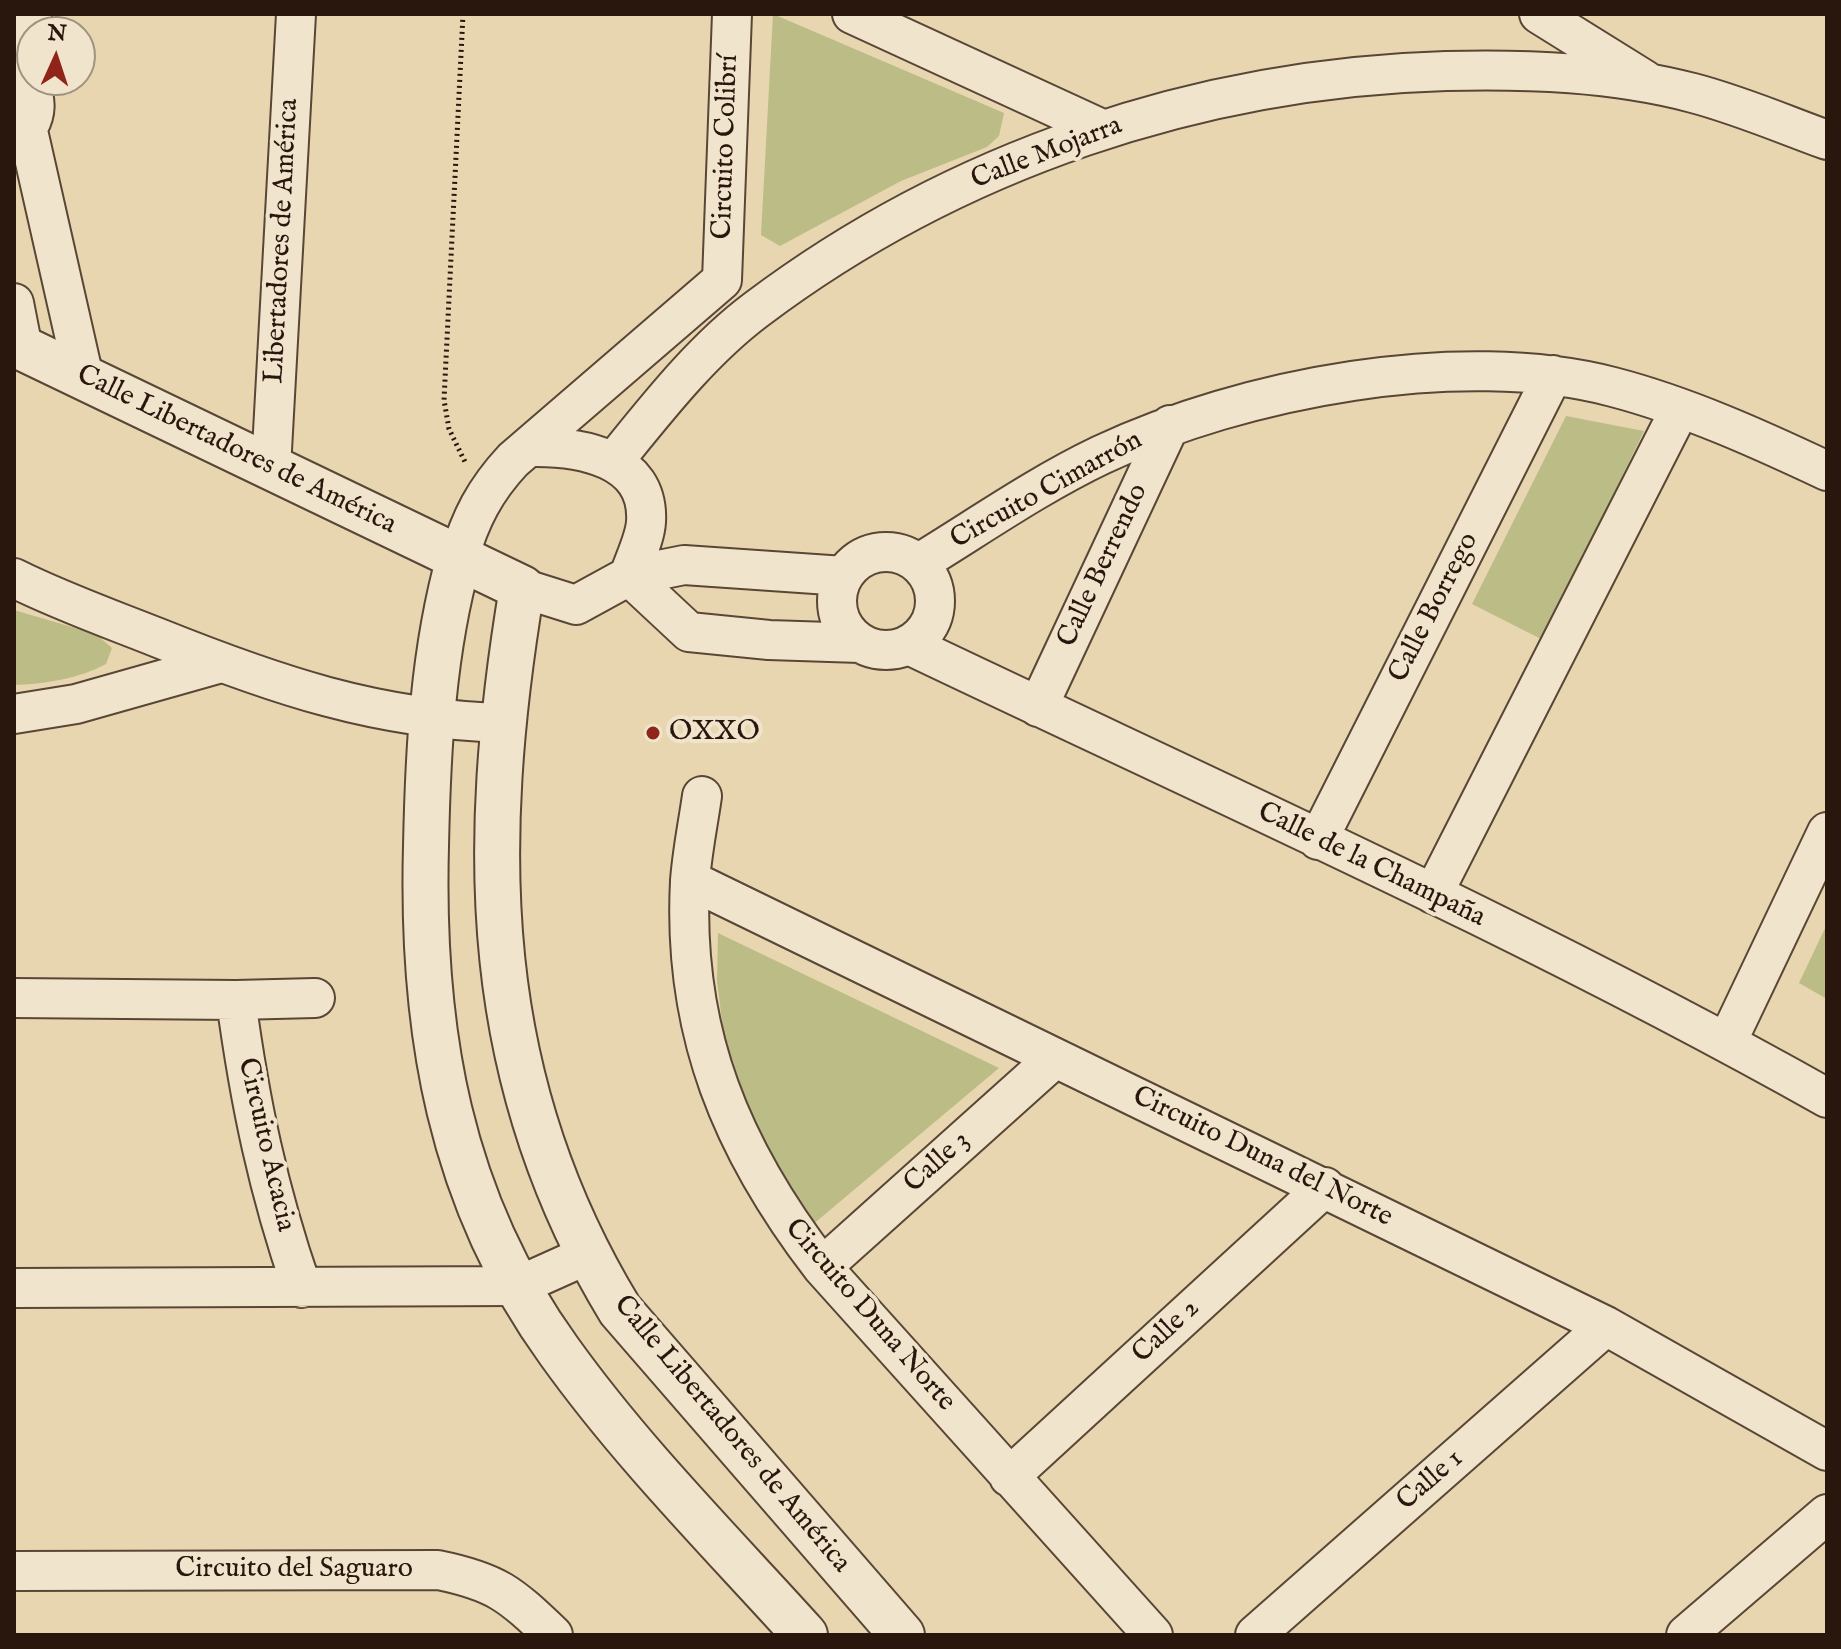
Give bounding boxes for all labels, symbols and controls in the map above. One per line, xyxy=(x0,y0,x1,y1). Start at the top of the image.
north arrow xyxy=(16,16,96,96)
text: N xyxy=(47,20,67,49)
street label: Circuito Colibrí xyxy=(707,54,747,240)
street label: Libertadores de América xyxy=(259,98,307,384)
street label: Calle Mojarra xyxy=(967,110,1127,198)
street label: Calle Libertadores de América xyxy=(71,359,401,543)
street label: Circuito Cimarrón xyxy=(945,424,1149,558)
street label: Calle Berrendo xyxy=(1052,479,1156,653)
street label: Calle Borrego xyxy=(1383,528,1487,688)
place label: OXXO xyxy=(669,716,760,750)
marker: OXXO xyxy=(644,724,662,742)
street label: Calle de la Champaña xyxy=(1252,796,1490,936)
street label: Circuito Acacia xyxy=(229,1055,301,1235)
street label: Circuito Duna del Norte xyxy=(1126,1080,1398,1236)
street label: Calle 3 xyxy=(898,1125,978,1201)
street label: Circuito Duna Norte xyxy=(776,1213,962,1419)
street label: Calle Libertadores de América xyxy=(605,1290,857,1580)
street label: Calle 2 xyxy=(1127,1293,1207,1371)
street label: Calle 1 xyxy=(1391,1443,1471,1519)
street label: Circuito del Saguaro xyxy=(175,1553,413,1587)

